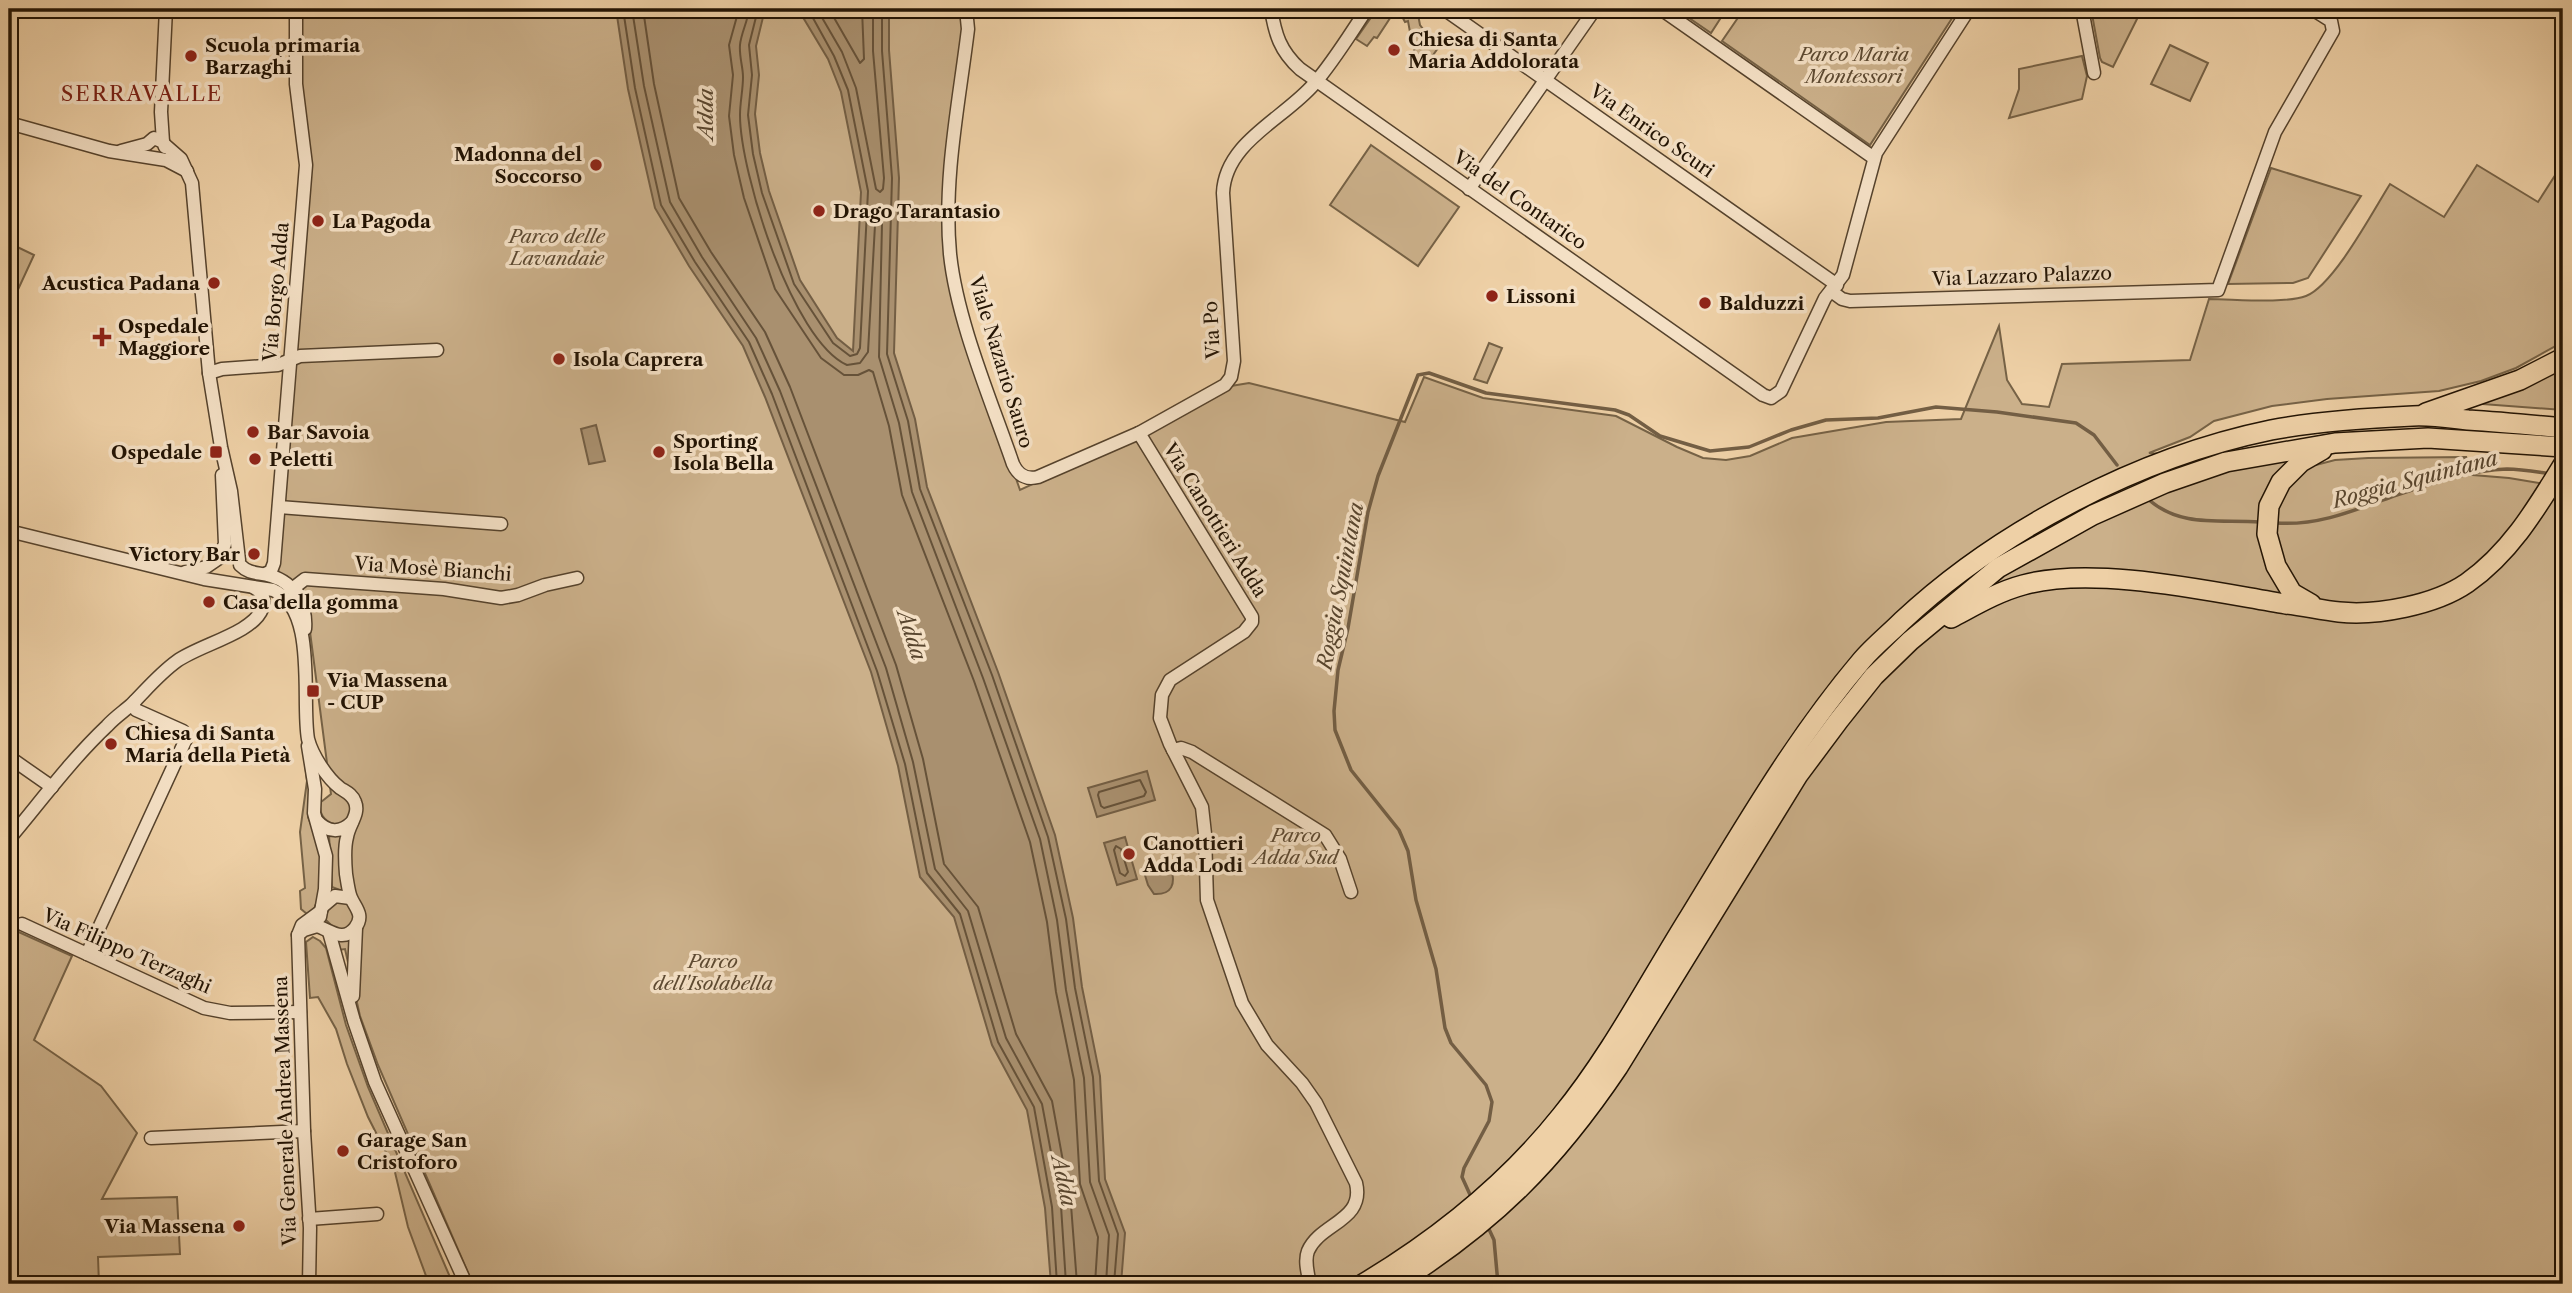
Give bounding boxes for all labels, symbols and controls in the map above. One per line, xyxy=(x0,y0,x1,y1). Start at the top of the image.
place label: Chiesa di Santa Maria Addolorata xyxy=(1408,28,1580,73)
place label: Scuola primaria Barzaghi xyxy=(205,34,361,79)
marker: Chiesa di Santa Maria Addolorata xyxy=(1386,42,1402,58)
park label: Parco Maria Montessori xyxy=(1797,43,1910,88)
marker: Scuola primaria Barzaghi xyxy=(183,48,199,64)
street label: Via Enrico Scuri xyxy=(1585,79,1719,183)
district label: SERRAVALLE xyxy=(61,81,223,106)
water label: Adda xyxy=(693,88,718,143)
place label: Madonna del Soccorso xyxy=(454,143,582,188)
street label: Via del Contarico xyxy=(1448,145,1591,255)
marker: Madonna del Soccorso xyxy=(588,157,604,173)
place label: Drago Tarantasio xyxy=(833,200,1000,223)
marker: Drago Tarantasio xyxy=(811,203,827,219)
place label: La Pagoda xyxy=(332,210,432,233)
marker: La Pagoda xyxy=(310,213,326,229)
street label: Via Borgo Adda xyxy=(258,221,294,364)
park label: Parco delle Lavandaie xyxy=(507,225,606,270)
street label: Via Lazzaro Palazzo xyxy=(1931,261,2112,291)
place label: Acustica Padana xyxy=(41,272,201,295)
street label: Viale Nazario Sauro xyxy=(964,272,1038,451)
marker: Acustica Padana xyxy=(206,275,222,291)
place label: Lissoni xyxy=(1506,285,1576,308)
marker: Lissoni xyxy=(1484,288,1500,304)
place label: Balduzzi xyxy=(1719,292,1805,315)
marker: Balduzzi xyxy=(1697,295,1713,311)
street label: Via Po xyxy=(1199,300,1225,361)
place label: Ospedale Maggiore xyxy=(118,315,210,360)
marker: Ospedale Maggiore xyxy=(92,327,112,347)
place label: Isola Caprera xyxy=(573,348,705,371)
marker: Isola Caprera xyxy=(551,351,567,367)
place label: Bar Savoia xyxy=(267,421,371,444)
marker: Bar Savoia xyxy=(245,424,261,440)
place label: Sporting Isola Bella xyxy=(673,430,775,475)
street label: Via Canottieri Adda xyxy=(1158,438,1272,601)
place label: Ospedale xyxy=(111,441,202,464)
marker: Ospedale xyxy=(208,444,224,460)
marker: Sporting Isola Bella xyxy=(651,444,667,460)
water label: Roggia Squintana xyxy=(2328,445,2501,514)
place label: Peletti xyxy=(269,448,333,471)
marker: Peletti xyxy=(247,451,263,467)
water label: Roggia Squintana xyxy=(1311,500,1369,674)
place label: Victory Bar xyxy=(128,543,241,566)
marker: Victory Bar xyxy=(246,546,262,562)
street label: Via Mosè Bianchi xyxy=(353,552,512,586)
place label: Casa della gomma xyxy=(223,591,399,614)
marker: Casa della gomma xyxy=(201,594,217,610)
water label: Adda xyxy=(891,604,932,664)
place label: Via Massena - CUP xyxy=(326,669,449,714)
marker: Via Massena - CUP xyxy=(305,683,321,699)
place label: Chiesa di Santa Maria della Pietà xyxy=(125,722,291,767)
marker: Chiesa di Santa Maria della Pietà xyxy=(103,736,119,752)
park label: Parco Adda Sud xyxy=(1251,824,1340,869)
place label: Canottieri Adda Lodi xyxy=(1142,832,1244,877)
marker: Canottieri Adda Lodi xyxy=(1121,846,1137,862)
street label: Via Filippo Terzaghi xyxy=(38,903,215,999)
park label: Parco dell'Isolabella xyxy=(653,950,774,995)
street label: Via Generale Andrea Massena xyxy=(269,976,301,1247)
place label: Garage San Cristoforo xyxy=(357,1129,467,1174)
marker: Garage San Cristoforo xyxy=(335,1143,351,1159)
water label: Adda xyxy=(1046,1150,1082,1209)
place label: Via Massena xyxy=(103,1215,226,1238)
marker: Via Massena xyxy=(231,1218,247,1234)

